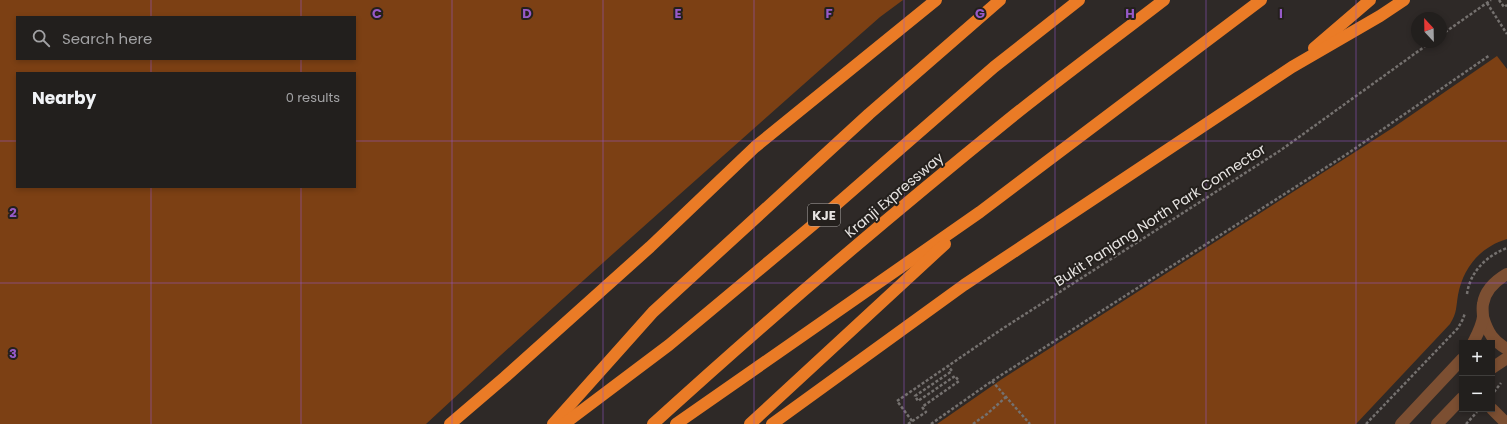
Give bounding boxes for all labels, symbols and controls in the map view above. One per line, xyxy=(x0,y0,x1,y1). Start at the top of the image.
text: C xyxy=(372,4,382,23)
text: D xyxy=(522,4,532,23)
text: E xyxy=(674,4,682,23)
text: F xyxy=(825,4,833,23)
text: G xyxy=(975,4,985,23)
text: H xyxy=(1125,4,1135,23)
text: I xyxy=(1279,4,1283,23)
north arrow xyxy=(1411,12,1447,48)
search box xyxy=(16,16,356,60)
icon: search xyxy=(30,27,52,49)
text: Search here xyxy=(62,28,152,49)
text: Nearby xyxy=(32,86,96,110)
text: 0 results xyxy=(286,88,340,107)
street label: Bukit Panjang North Park Connector xyxy=(1050,139,1270,291)
street label: Kranji Expressway xyxy=(840,148,948,242)
text: 2 xyxy=(9,203,17,222)
road number: KJE xyxy=(808,204,840,226)
map controls xyxy=(1459,340,1495,412)
button: + xyxy=(1459,340,1495,376)
text: 3 xyxy=(9,344,17,363)
button: − xyxy=(1459,376,1495,412)

